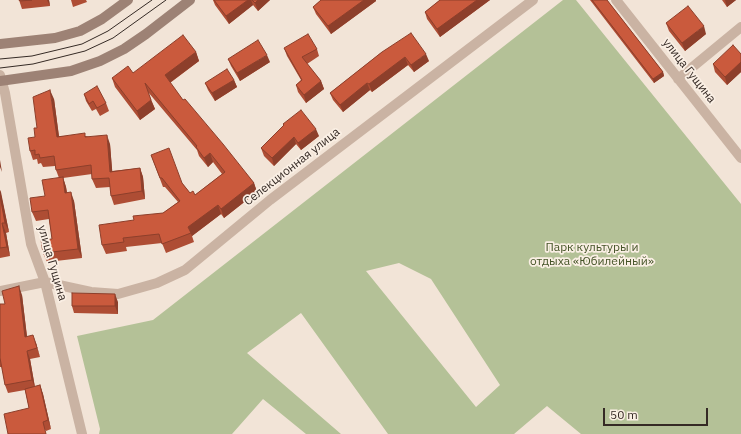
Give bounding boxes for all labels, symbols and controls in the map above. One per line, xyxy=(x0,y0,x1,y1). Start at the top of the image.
street label: улица Гущина xyxy=(659,36,719,106)
street label: Селекционная улица xyxy=(241,125,343,209)
street label: улица Гущина xyxy=(34,224,70,302)
park label: Парк культуры и отдыха «Юбилейный» xyxy=(530,241,654,269)
scale bar xyxy=(605,400,710,426)
text: 50 m xyxy=(610,407,638,422)

